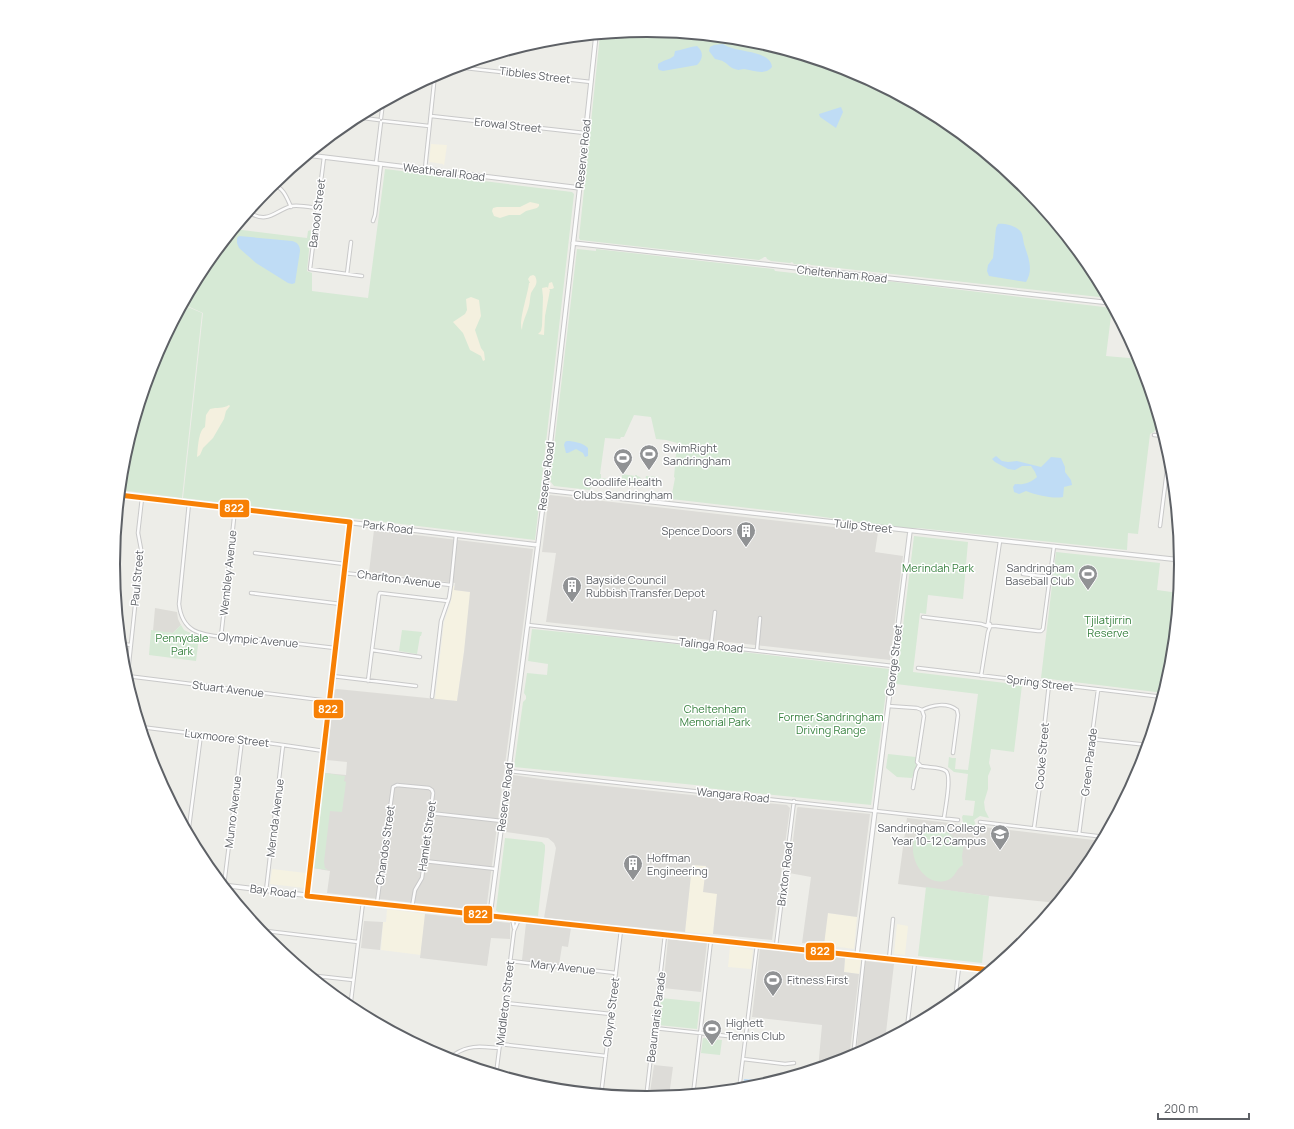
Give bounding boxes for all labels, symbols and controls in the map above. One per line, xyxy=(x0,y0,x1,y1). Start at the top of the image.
street label: Tibbles Street xyxy=(499,63,571,86)
street label: Erowal Street xyxy=(474,114,543,136)
street label: Reserve Road xyxy=(571,119,594,189)
street label: Weatherall Road xyxy=(402,159,486,184)
street label: Banool Street xyxy=(305,178,328,248)
street label: Cheltenham Road xyxy=(796,261,888,286)
street label: Reserve Road xyxy=(534,440,557,511)
place label: SwimRight Sandringham xyxy=(663,440,730,468)
sports icon: SwimRight Sandringham xyxy=(638,443,660,471)
sports icon: Goodlife Health Clubs Sandringham xyxy=(612,447,634,475)
place label: Goodlife Health Clubs Sandringham xyxy=(574,474,672,502)
line badge: 822 xyxy=(219,499,250,518)
text: 822 xyxy=(224,500,244,515)
street label: Tulip Street xyxy=(833,515,893,536)
street label: Park Road xyxy=(362,516,414,537)
building icon: Spence Doors xyxy=(735,520,757,548)
place label: Spence Doors xyxy=(661,523,732,538)
street label: Wembley Avenue xyxy=(216,529,240,617)
street label: Paul Street xyxy=(127,549,146,607)
park label: Merindah Park xyxy=(902,560,975,575)
place label: Sandringham Baseball Club xyxy=(1005,560,1074,588)
sports icon: Sandringham Baseball Club xyxy=(1077,563,1099,591)
street label: Charlton Avenue xyxy=(356,566,442,591)
place label: Bayside Council Rubbish Transfer Depot xyxy=(586,572,705,600)
building icon: Bayside Council Rubbish Transfer Depot xyxy=(561,575,583,603)
park label: Tjilatjirrin Reserve xyxy=(1084,612,1132,640)
street label: George Street xyxy=(882,623,905,697)
street label: Olympic Avenue xyxy=(217,629,299,651)
park label: Pennydale Park xyxy=(156,630,209,658)
street label: Talinga Road xyxy=(678,634,744,655)
street label: Spring Street xyxy=(1006,671,1074,694)
street label: Stuart Avenue xyxy=(191,677,265,700)
line badge: 822 xyxy=(313,699,344,719)
text: 822 xyxy=(318,701,338,716)
park label: Cheltenham Memorial Park xyxy=(680,701,751,729)
park label: Former Sandringham Driving Range xyxy=(778,709,884,737)
street label: Cooke Street xyxy=(1031,722,1052,790)
street label: Luxmoore Street xyxy=(184,725,270,750)
street label: Green Parade xyxy=(1077,727,1100,797)
street label: Reserve Road xyxy=(493,761,516,832)
street label: Munro Avenue xyxy=(221,774,244,849)
street label: Mernda Avenue xyxy=(262,777,287,858)
street label: Wangara Road xyxy=(696,783,770,806)
street label: Hamlet Street xyxy=(414,800,439,872)
street label: Chandos Street xyxy=(371,804,398,886)
place label: Sandringham College Year 10-12 Campus xyxy=(877,820,987,848)
school or university icon: Sandringham College Year 10-12 Campus xyxy=(989,823,1011,851)
street label: Brixton Road xyxy=(773,841,796,907)
place label: Hoffman Engineering xyxy=(647,850,708,878)
building icon: Hoffman Engineering xyxy=(622,853,644,881)
street label: Bay Road xyxy=(249,880,297,901)
line badge: 822 xyxy=(463,905,493,924)
text: 822 xyxy=(468,906,488,921)
line badge: 822 xyxy=(805,942,835,961)
text: 822 xyxy=(810,943,830,958)
street label: Mary Avenue xyxy=(530,956,597,977)
street label: Middleton Street xyxy=(492,960,517,1046)
sports icon: Fitness First xyxy=(762,969,784,997)
street label: Beaumaris Parade xyxy=(643,970,669,1063)
place label: Fitness First xyxy=(787,972,848,987)
street label: Cloyne Street xyxy=(599,976,622,1048)
place label: Highett Tennis Club xyxy=(726,1015,786,1043)
sports icon: Highett Tennis Club xyxy=(701,1018,723,1046)
scale bar xyxy=(1158,1095,1249,1121)
text: 200 m xyxy=(1164,1100,1198,1117)

